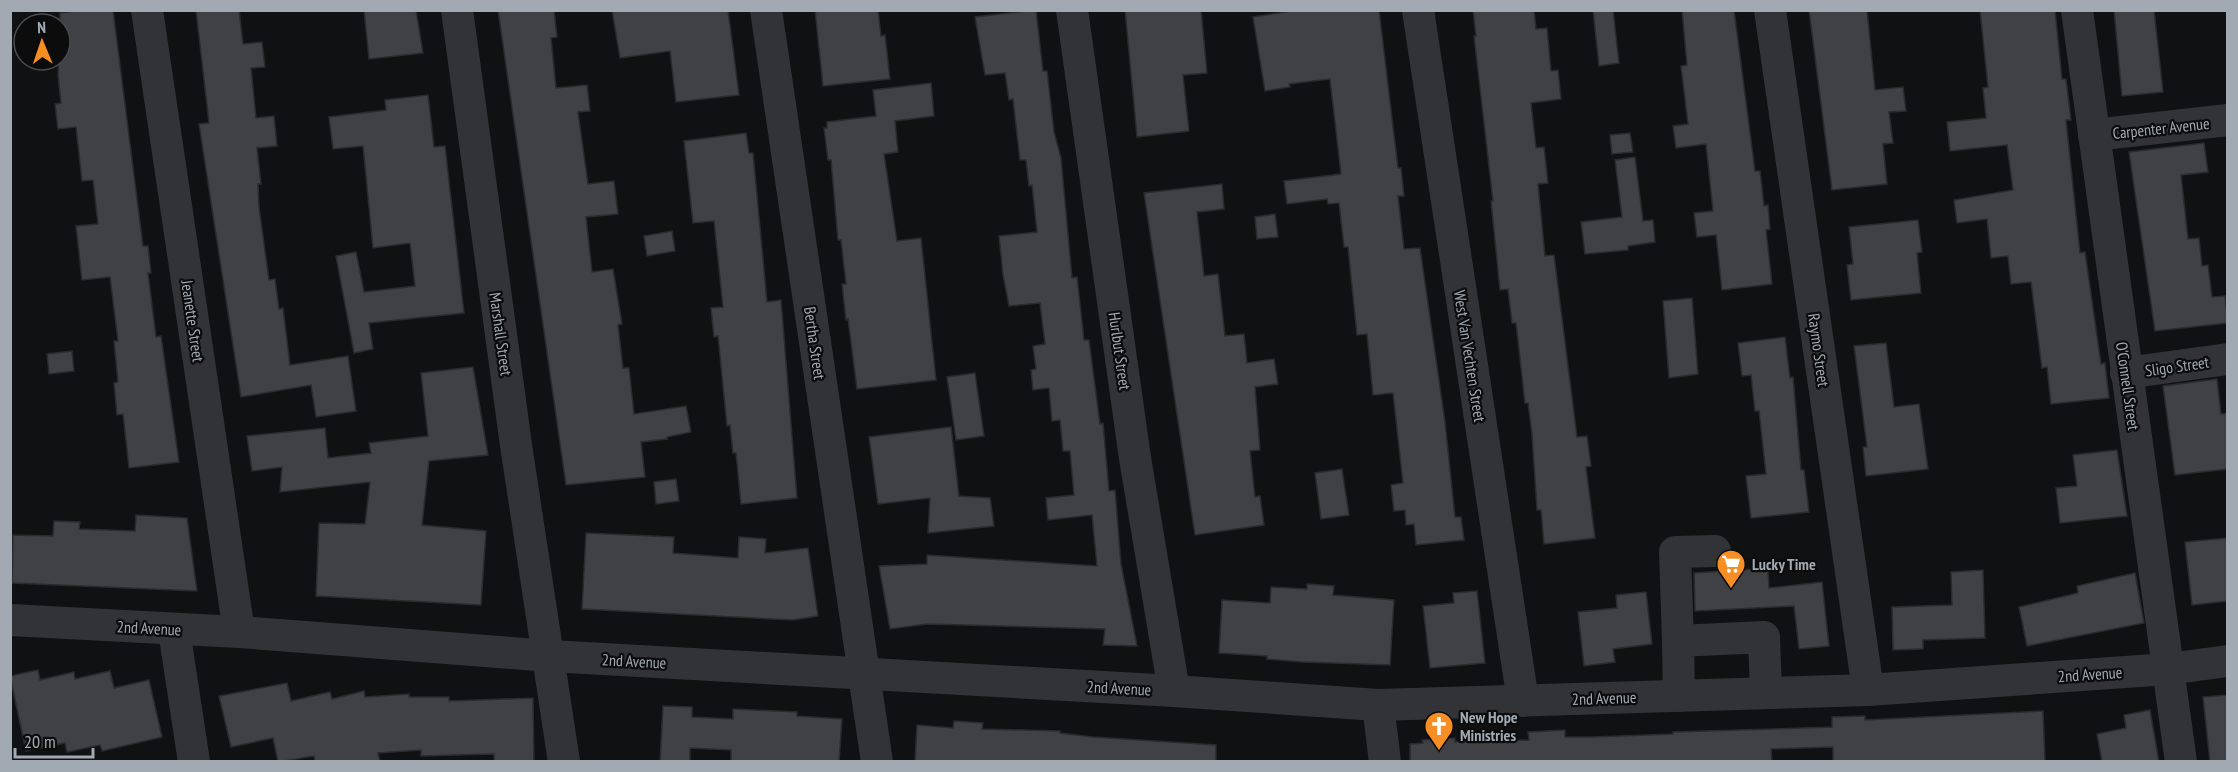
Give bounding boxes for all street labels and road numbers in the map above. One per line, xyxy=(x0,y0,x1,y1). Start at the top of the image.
street label: Carpenter Avenue xyxy=(2112,113,2210,143)
street label: Jeanette Street xyxy=(177,278,209,364)
street label: West Van Vechten Street xyxy=(1450,289,1490,424)
street label: Marshall Street xyxy=(485,291,517,377)
street label: Bertha Street xyxy=(800,305,830,381)
street label: Hurlbut Street xyxy=(1105,311,1135,392)
street label: Raymo Street xyxy=(1804,312,1834,389)
street label: O'Connell Street xyxy=(2112,341,2144,432)
street label: Sligo Street xyxy=(2144,352,2211,380)
street label: 2nd Avenue xyxy=(116,616,182,640)
street label: 2nd Avenue xyxy=(601,649,667,673)
street label: 2nd Avenue xyxy=(2057,662,2123,686)
street label: 2nd Avenue xyxy=(1086,676,1152,700)
street label: 2nd Avenue xyxy=(1571,687,1637,709)

